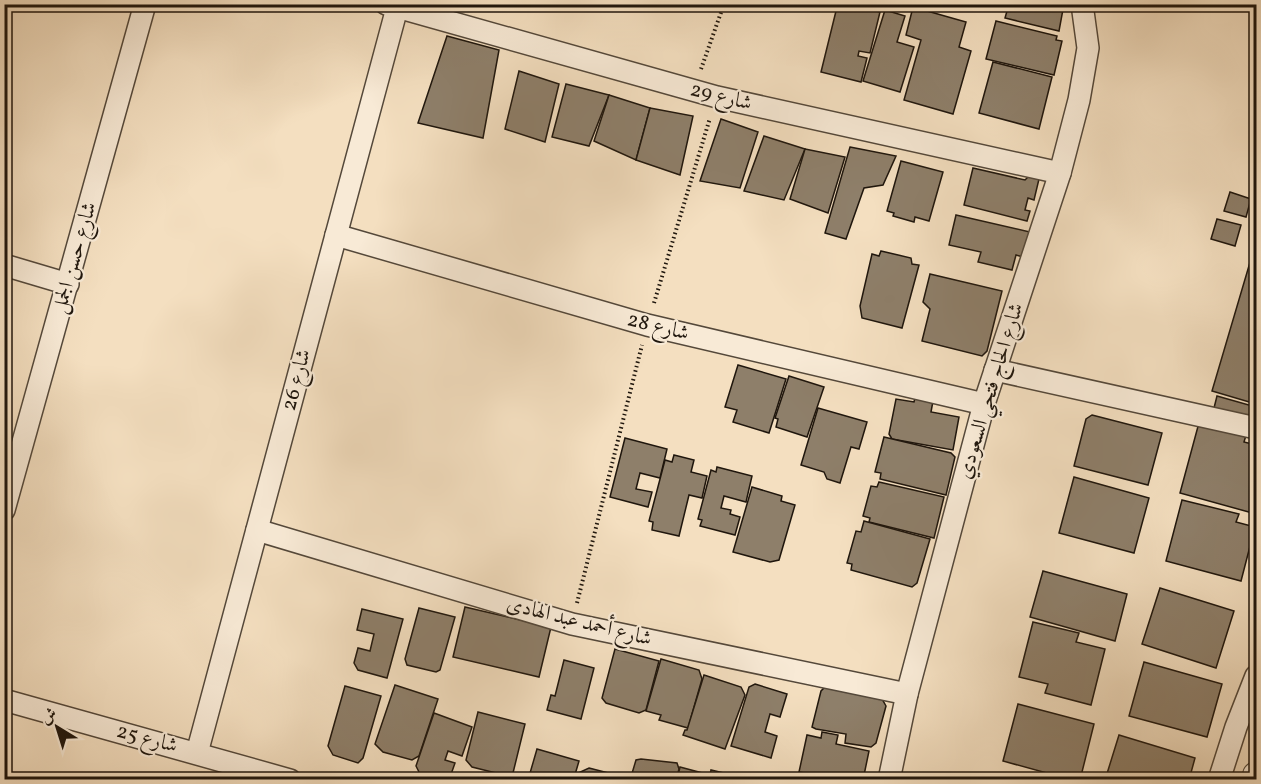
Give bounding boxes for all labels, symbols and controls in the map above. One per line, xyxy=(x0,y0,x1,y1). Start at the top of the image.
street label: شارع 29 xyxy=(687,75,755,121)
street label: شارع حسن الجمل xyxy=(45,199,107,318)
street label: شارع الحاج فتحي السعودي xyxy=(950,299,1035,484)
street label: شارع 28 xyxy=(624,305,692,351)
street label: شارع 26 xyxy=(275,346,321,414)
street label: شارع أحمد عبد الهادى xyxy=(503,588,655,656)
north arrow xyxy=(27,697,87,757)
text: ش xyxy=(36,703,62,730)
street label: شارع 25 xyxy=(113,717,181,763)

